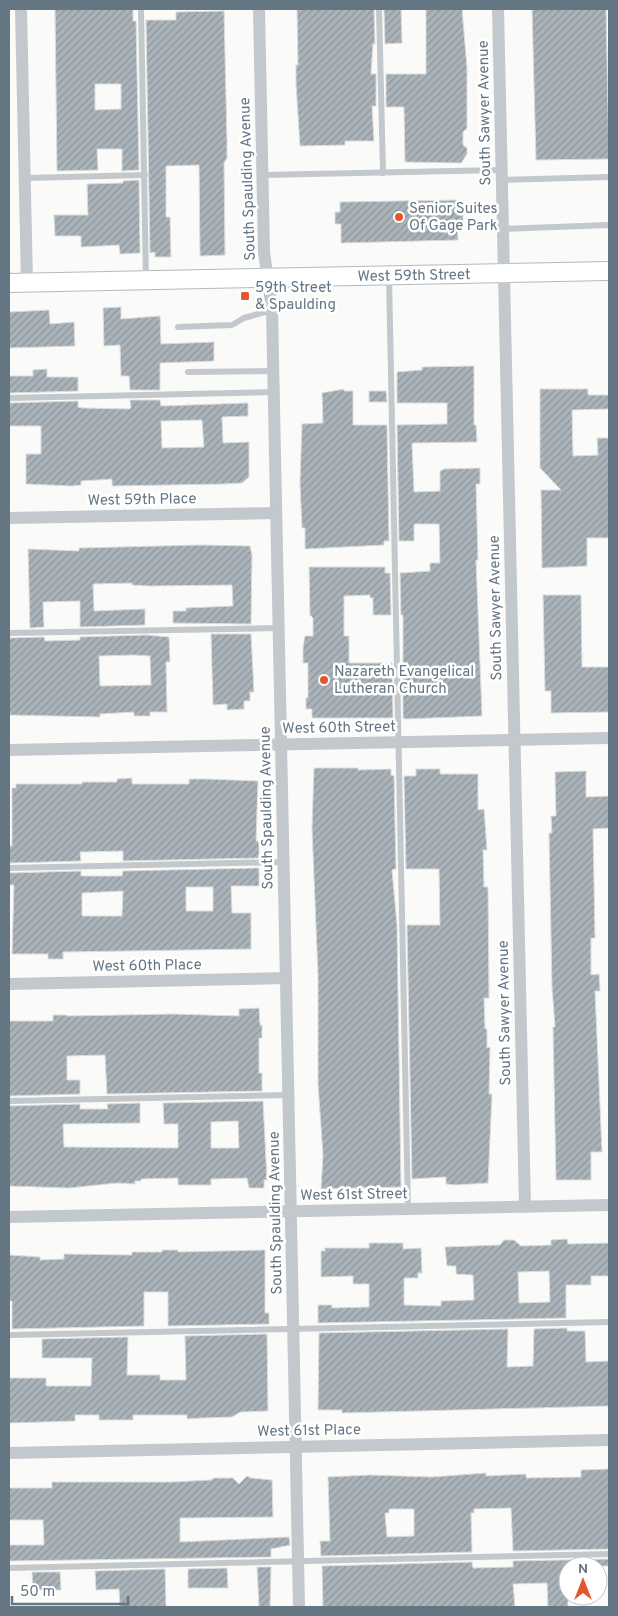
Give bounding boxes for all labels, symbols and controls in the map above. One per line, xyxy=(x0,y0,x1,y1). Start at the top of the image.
street label: South Sawyer Avenue xyxy=(475,40,496,186)
street label: South Spaulding Avenue xyxy=(236,97,261,261)
place label: Senior Suites Of Gage Park xyxy=(409,200,498,236)
marker: Senior Suites Of Gage Park xyxy=(393,211,405,223)
street label: West 59th Street xyxy=(357,266,471,287)
place label: 59th Street & Spaulding xyxy=(255,279,336,315)
marker: 59th Street & Spaulding xyxy=(239,290,251,302)
street label: West 59th Place xyxy=(87,490,197,511)
street label: South Sawyer Avenue xyxy=(486,535,507,681)
place label: Nazareth Evangelical Lutheran Church xyxy=(334,663,474,699)
marker: Nazareth Evangelical Lutheran Church xyxy=(318,674,330,686)
street label: West 60th Street xyxy=(282,718,396,739)
street label: South Spaulding Avenue xyxy=(257,726,278,890)
street label: South Sawyer Avenue xyxy=(495,940,516,1086)
street label: West 60th Place xyxy=(92,956,202,977)
street label: South Spaulding Avenue xyxy=(266,1131,287,1295)
street label: West 61st Street xyxy=(300,1185,408,1206)
street label: West 61st Place xyxy=(257,1421,361,1442)
north arrow xyxy=(558,1556,608,1606)
text: N xyxy=(578,1561,588,1578)
scale bar xyxy=(12,1574,129,1606)
text: 50 m xyxy=(20,1583,55,1602)

